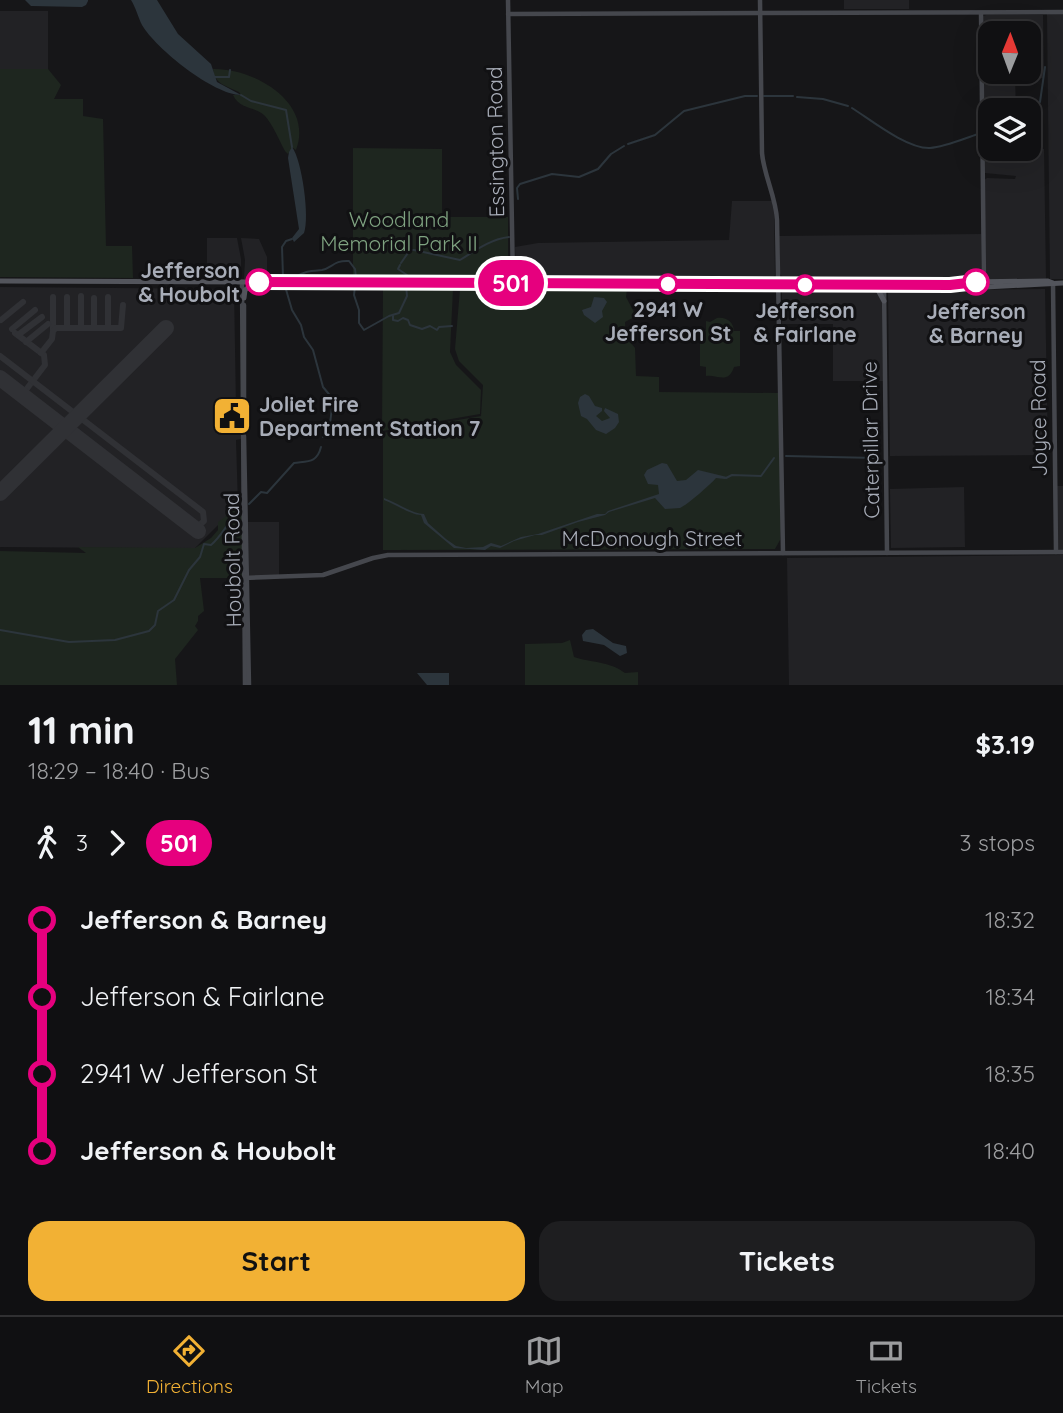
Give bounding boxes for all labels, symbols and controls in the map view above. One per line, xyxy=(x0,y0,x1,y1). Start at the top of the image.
north arrow xyxy=(978,21,1041,84)
map controls xyxy=(978,21,1041,161)
street label: Essington Road xyxy=(481,66,509,218)
button: layers xyxy=(978,98,1041,161)
park label: Woodland Memorial Park II xyxy=(320,206,478,256)
place label: Jefferson & Houbolt xyxy=(138,257,240,307)
line badge: 501 xyxy=(471,260,551,306)
text: 501 xyxy=(492,268,530,298)
marker: Jefferson & Houbolt xyxy=(246,269,272,295)
marker: Jefferson & Barney xyxy=(963,269,989,295)
marker: 2941 W Jefferson St xyxy=(658,274,678,294)
marker: Jefferson & Fairlane xyxy=(795,275,815,295)
place label: 2941 W Jefferson St xyxy=(605,296,731,346)
place label: Jefferson & Fairlane xyxy=(753,297,857,347)
place label: Jefferson & Barney xyxy=(926,298,1026,348)
street label: Joyce Road xyxy=(1024,359,1052,477)
street label: Caterpillar Drive xyxy=(856,361,884,519)
place label: Joliet Fire Department Station 7 xyxy=(259,391,480,441)
public building icon: Joliet Fire Department Station 7 xyxy=(211,395,253,437)
street label: Houbolt Road xyxy=(218,492,246,628)
street label: McDonough Street xyxy=(562,525,742,551)
text: 11 min xyxy=(28,706,135,754)
text: $3.19 xyxy=(975,728,1035,761)
text: 18:29 – 18:40 · Bus xyxy=(28,756,210,785)
icon: walk xyxy=(28,824,66,862)
icon: forward xyxy=(98,824,136,862)
text: 3 xyxy=(76,828,88,857)
text: 501 xyxy=(160,828,198,858)
text: 3 stops xyxy=(960,828,1035,857)
text: Jefferson & Barney xyxy=(80,903,327,936)
text: 18:32 xyxy=(985,905,1035,934)
text: Jefferson & Fairlane xyxy=(80,980,325,1013)
text: 18:34 xyxy=(986,982,1035,1011)
text: 2941 W Jefferson St xyxy=(80,1057,318,1090)
text: 18:35 xyxy=(985,1059,1035,1088)
text: Jefferson & Houbolt xyxy=(80,1134,337,1167)
text: 18:40 xyxy=(984,1136,1035,1165)
button: Start xyxy=(28,1221,525,1301)
button: Tickets xyxy=(539,1221,1035,1301)
tab: Directions xyxy=(146,1332,233,1398)
tab: Map xyxy=(525,1332,564,1398)
tab: Tickets xyxy=(855,1332,917,1398)

